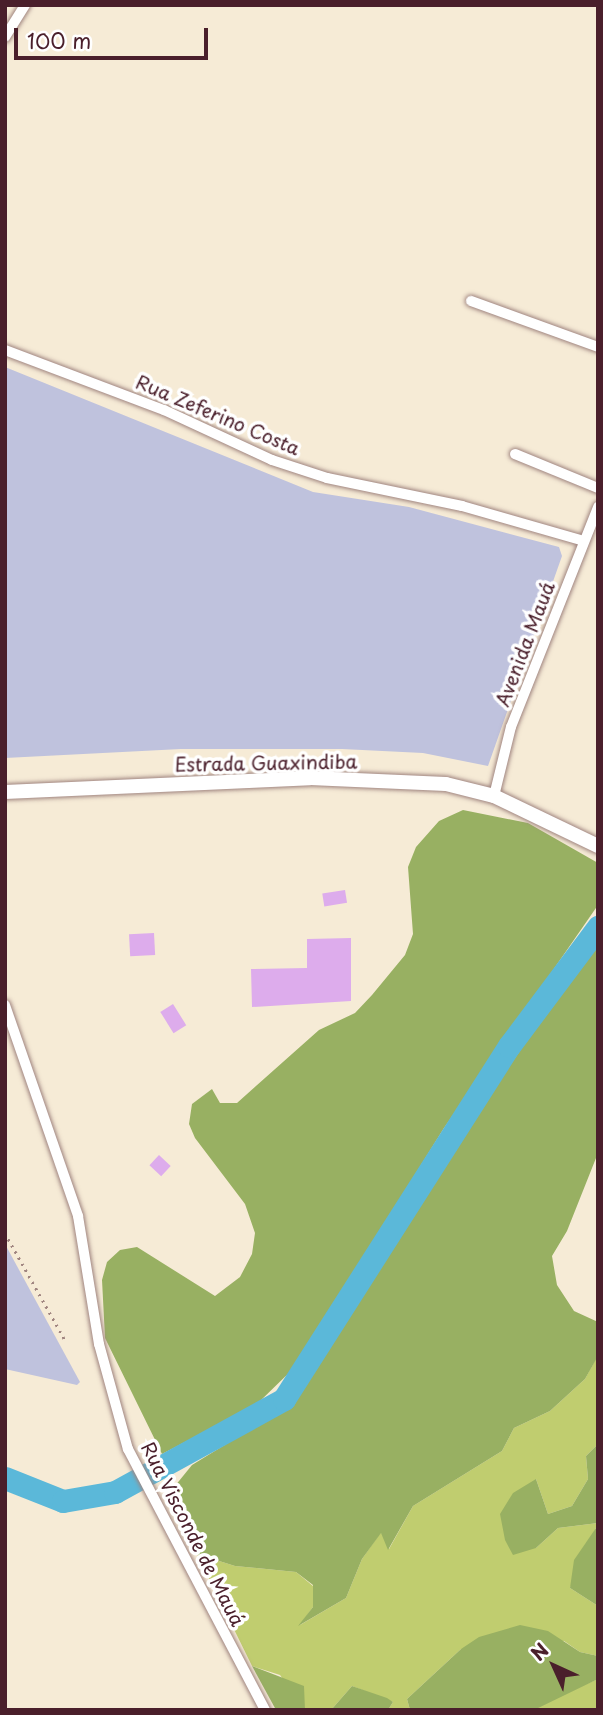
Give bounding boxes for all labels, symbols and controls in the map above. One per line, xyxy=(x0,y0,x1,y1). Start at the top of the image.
scale bar xyxy=(18,14,212,58)
text: 100 m xyxy=(27,24,91,56)
street label: Rua Zeferino Costa xyxy=(132,370,304,460)
street label: Avenida Mauá xyxy=(491,579,559,709)
street label: Estrada Guaxindiba xyxy=(174,750,358,776)
street label: Rua Visconde de Mauá xyxy=(136,1436,250,1632)
north arrow xyxy=(519,1631,589,1701)
text: N xyxy=(524,1636,554,1666)

